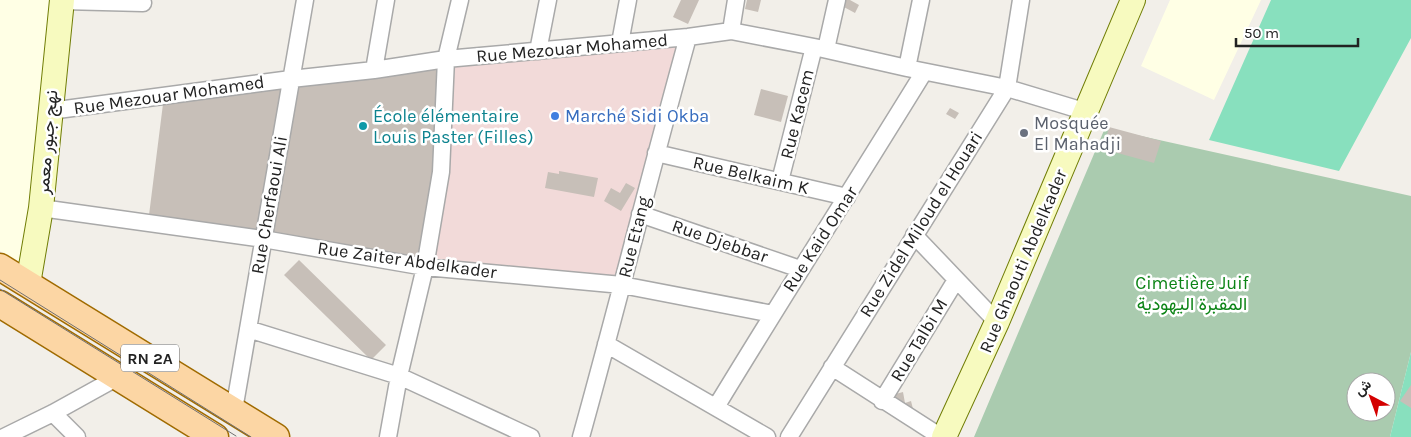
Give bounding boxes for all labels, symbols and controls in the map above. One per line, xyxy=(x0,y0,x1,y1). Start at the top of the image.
scale bar xyxy=(1236,15,1358,47)
text: 50 m xyxy=(1244,24,1279,42)
street label: Rue Mezouar Mohamed xyxy=(475,29,669,67)
street label: Rue Kacem xyxy=(775,67,819,161)
street label: Rue Mezouar Mohamed xyxy=(72,71,266,119)
street label: نهج جبور معمر xyxy=(31,89,64,196)
place label: École élémentaire Louis Paster (Filles) xyxy=(373,104,534,148)
place label: Marché Sidi Okba xyxy=(565,105,709,127)
marker: Marché Sidi Okba xyxy=(549,110,561,122)
place label: Mosquée El Mahadji xyxy=(1034,112,1121,155)
marker: École élémentaire Louis Paster (Filles) xyxy=(357,120,369,132)
street label: Rue Zidel Miloud el Houari xyxy=(855,127,987,321)
marker: Mosquée El Mahadji xyxy=(1018,127,1030,139)
street label: Rue Cherfaoui Ali xyxy=(246,134,292,276)
street label: Rue Belkaim K xyxy=(691,151,811,199)
street label: Rue Ghaouti Abdelkader xyxy=(974,165,1072,356)
street label: Rue Kaid Omar xyxy=(778,182,863,296)
street label: Rue Etang xyxy=(613,194,655,280)
street label: Rue Djebbar xyxy=(669,214,771,268)
street label: Rue Zaiter Abdelkader xyxy=(316,237,498,284)
park label: Cimetière Juif المقبرة اليهودية xyxy=(1135,272,1250,315)
street label: Rue Talbi M xyxy=(886,294,952,386)
road number: RN 2A xyxy=(121,344,179,372)
north arrow xyxy=(1346,372,1396,422)
text: ش xyxy=(1351,376,1375,400)

